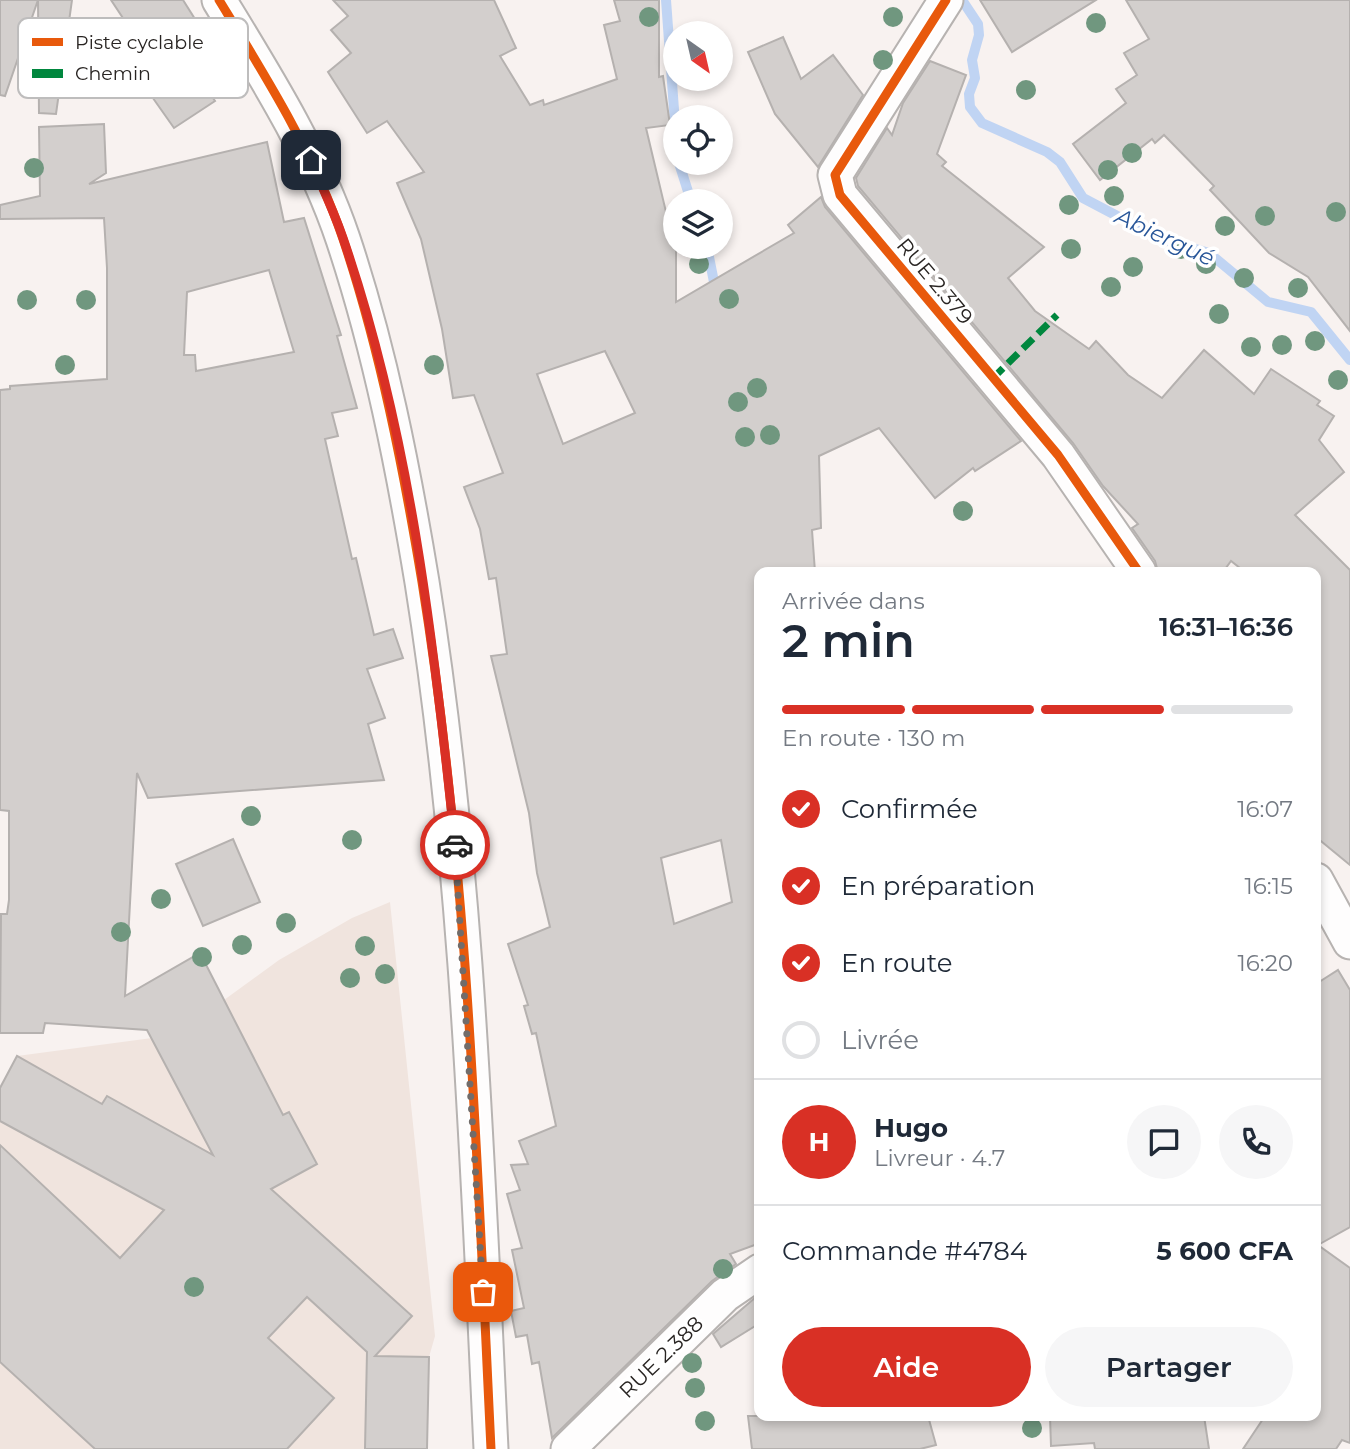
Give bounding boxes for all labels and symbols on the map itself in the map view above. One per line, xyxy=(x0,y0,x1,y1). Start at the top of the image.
legend xyxy=(18,18,248,98)
north arrow xyxy=(663,21,733,91)
text: Piste cyclable xyxy=(75,31,204,54)
text: Chemin xyxy=(75,62,151,85)
pin xyxy=(281,130,341,190)
water label: Abiergué xyxy=(1109,201,1219,272)
street label: RUE 2.379 xyxy=(892,233,978,329)
courier xyxy=(420,810,490,880)
pin xyxy=(453,1262,513,1322)
street label: RUE 2.388 xyxy=(614,1311,708,1403)

